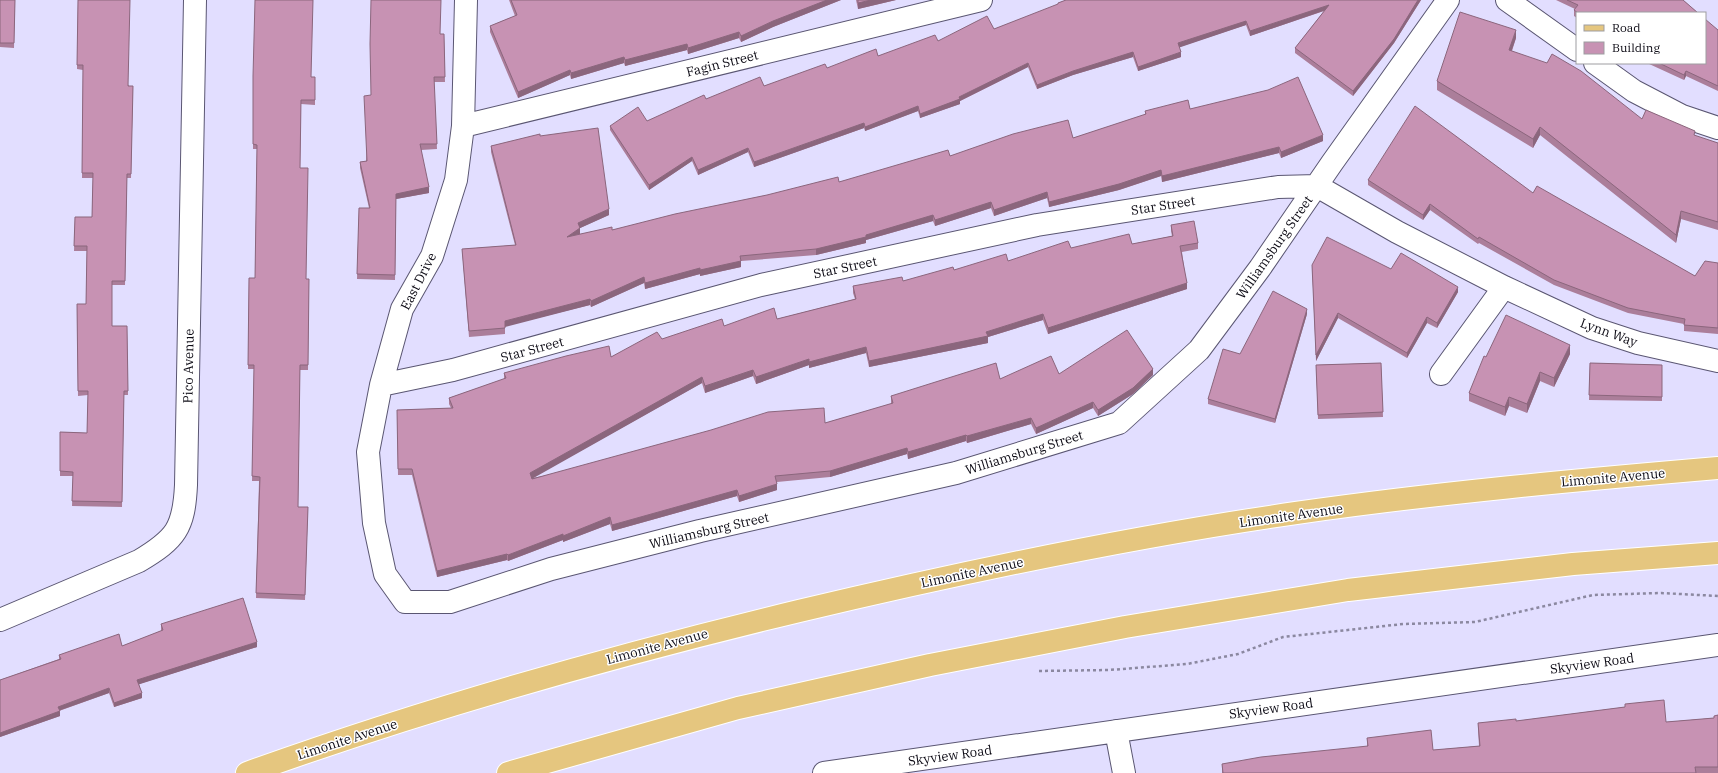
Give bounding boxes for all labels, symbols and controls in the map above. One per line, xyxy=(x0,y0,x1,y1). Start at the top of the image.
legend xyxy=(1576,12,1706,64)
text: Road xyxy=(1612,20,1641,35)
text: Building xyxy=(1612,40,1660,55)
street label: Fagin Street xyxy=(684,46,760,81)
street label: Star Street xyxy=(1130,192,1197,219)
street label: Williamsburg Street xyxy=(1232,192,1317,302)
street label: East Drive xyxy=(397,250,440,313)
street label: Star Street xyxy=(812,252,879,283)
street label: Lynn Way xyxy=(1578,314,1640,351)
street label: Pico Avenue xyxy=(179,328,198,404)
street label: Star Street xyxy=(499,333,566,366)
street label: Williamsburg Street xyxy=(963,426,1086,479)
street label: Limonite Avenue xyxy=(1560,464,1666,491)
street label: Limonite Avenue xyxy=(1238,500,1344,531)
street label: Williamsburg Street xyxy=(648,508,771,553)
street label: Limonite Avenue xyxy=(919,553,1025,592)
street label: Limonite Avenue xyxy=(605,625,710,668)
street label: Skyview Road xyxy=(1549,649,1635,678)
street label: Skyview Road xyxy=(1228,694,1314,723)
street label: Limonite Avenue xyxy=(295,715,399,764)
street label: Skyview Road xyxy=(907,741,993,770)

